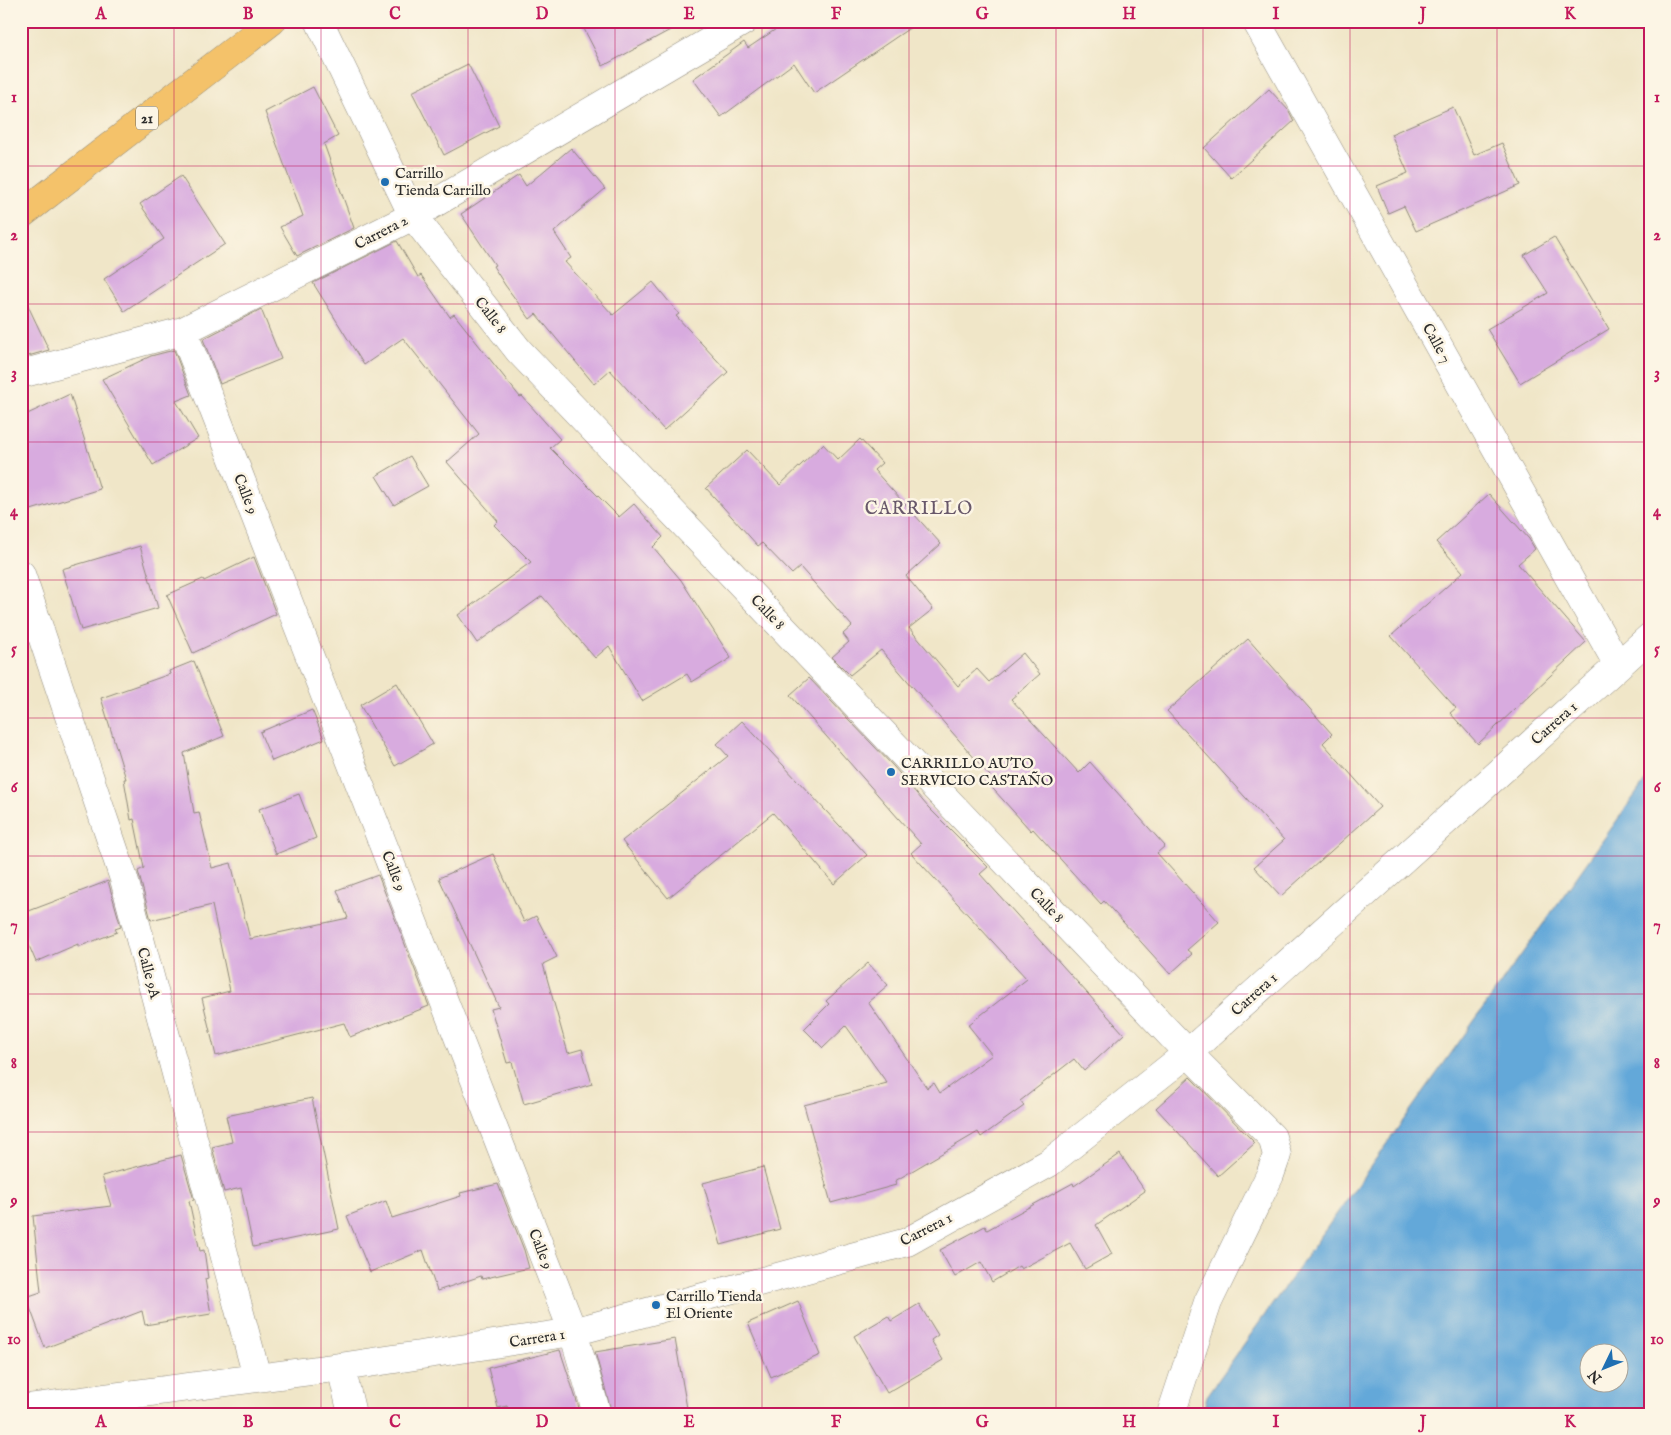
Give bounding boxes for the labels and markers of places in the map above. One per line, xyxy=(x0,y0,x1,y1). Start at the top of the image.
place label: Carrillo Tienda Carrillo xyxy=(395,164,491,200)
marker: Carrillo Tienda Carrillo xyxy=(379,176,391,188)
place label: CARRILLO AUTO SERVICIO CASTAÑO xyxy=(901,754,1053,790)
marker: CARRILLO AUTO SERVICIO CASTAÑO xyxy=(885,766,897,778)
place label: Carrillo Tienda El Oriente xyxy=(666,1287,762,1323)
marker: Carrillo Tienda El Oriente xyxy=(650,1299,662,1311)

